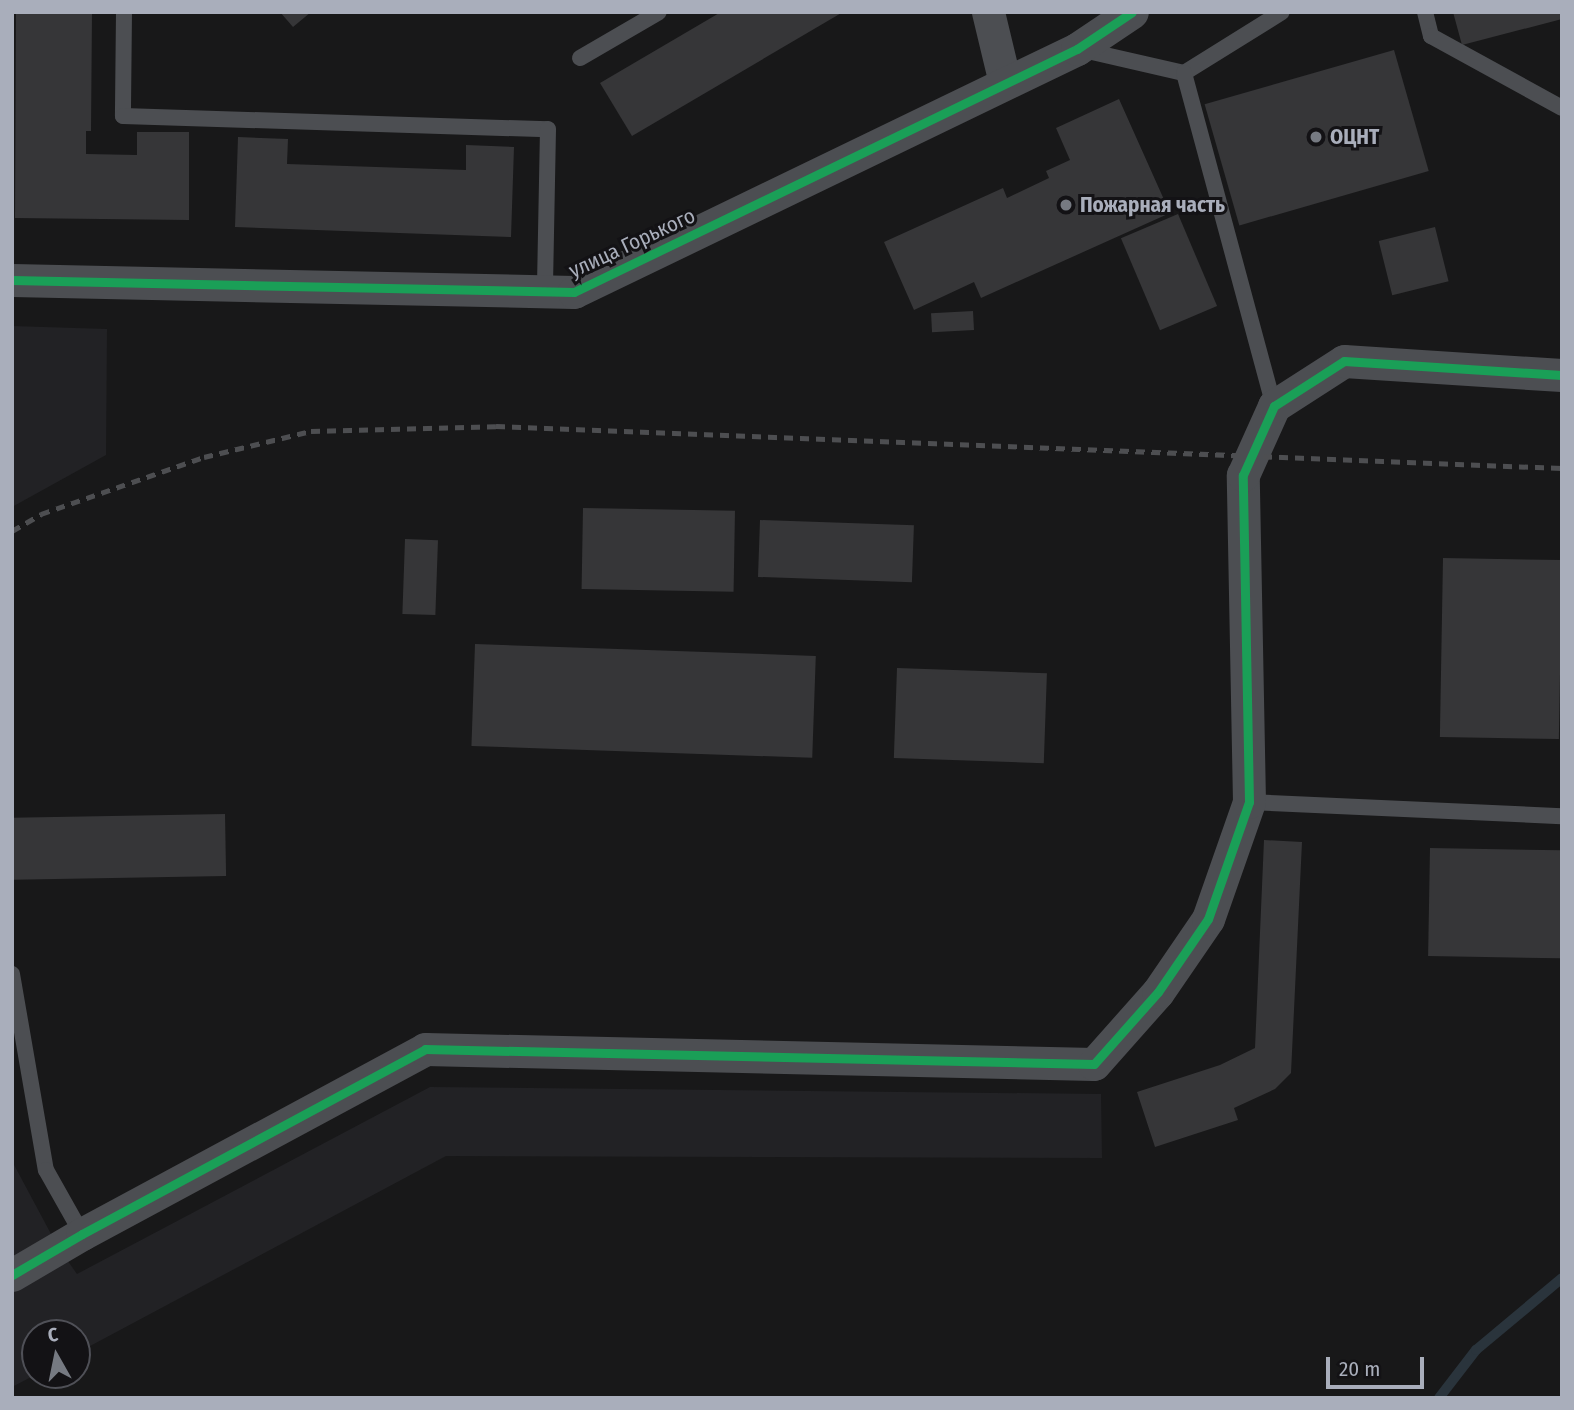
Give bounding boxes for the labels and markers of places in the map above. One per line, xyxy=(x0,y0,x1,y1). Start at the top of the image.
place label: ОЦНТ xyxy=(1330,124,1379,150)
marker: ОЦНТ xyxy=(1308,129,1324,145)
place label: Пожарная часть xyxy=(1080,192,1225,218)
marker: Пожарная часть xyxy=(1058,197,1074,213)

